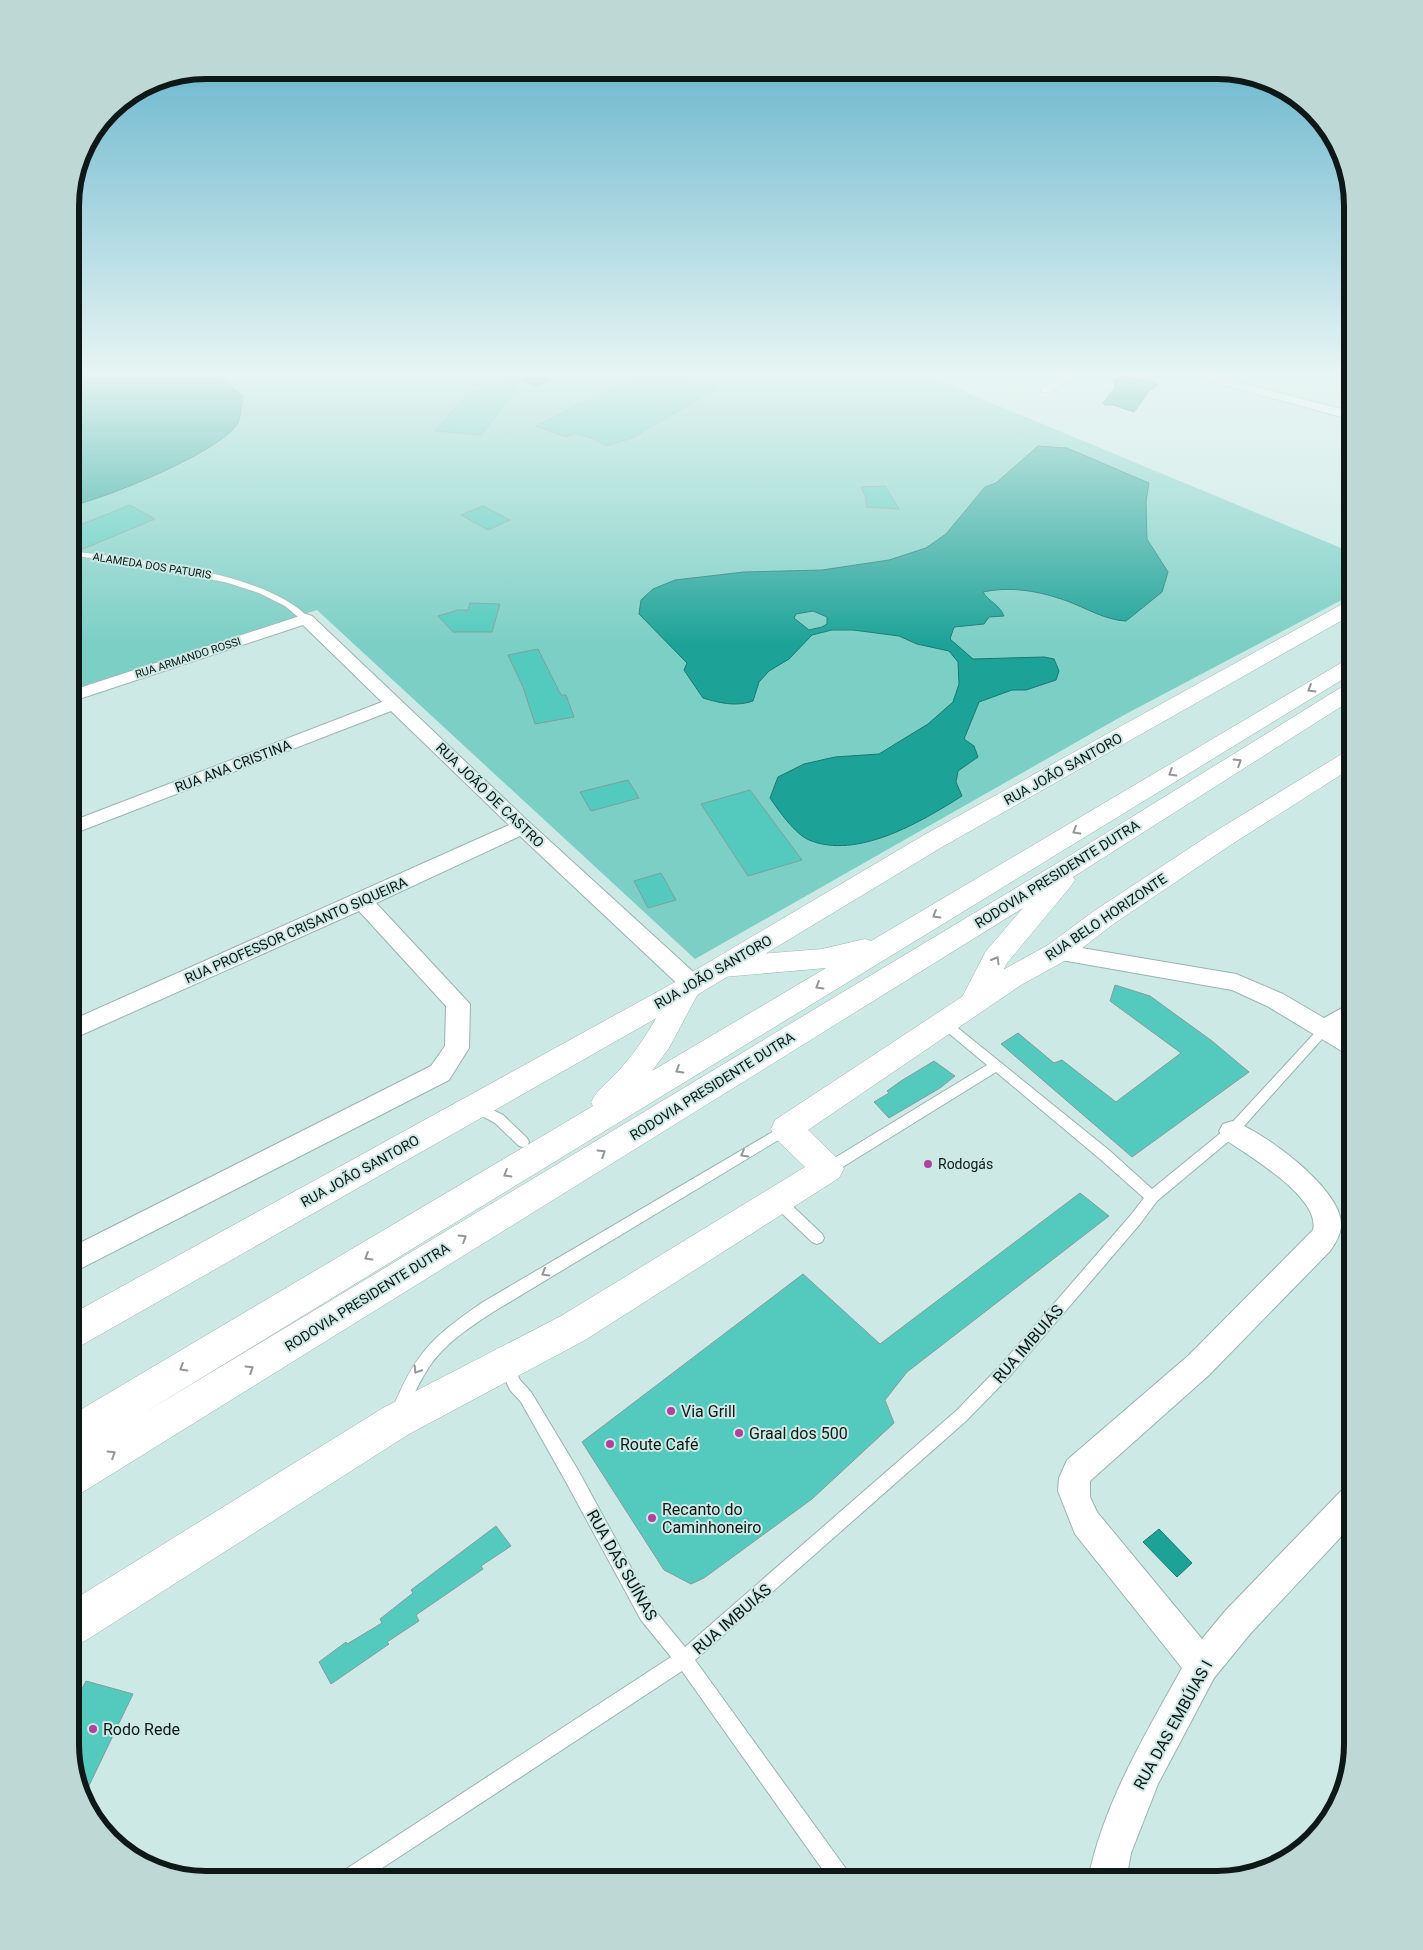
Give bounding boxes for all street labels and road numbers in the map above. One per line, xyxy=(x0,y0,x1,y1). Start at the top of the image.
street label: ALAMEDA DOS PATURIS xyxy=(92,550,213,582)
street label: RUA ARMANDO ROSSI xyxy=(134,635,242,681)
street label: RUA JOÃO SANTORO xyxy=(1001,729,1125,808)
street label: RUA ANA CRISTINA xyxy=(173,736,293,796)
street label: RUA JOÃO DE CASTRO xyxy=(433,739,548,851)
street label: RODOVIA PRESIDENTE DUTRA xyxy=(972,817,1142,931)
street label: RUA BELO HORIZONTE xyxy=(1042,870,1170,964)
street label: RUA PROFESSOR CRISANTO SIQUEIRA xyxy=(182,874,410,986)
street label: RUA JOÃO SANTORO xyxy=(651,931,775,1012)
street label: RODOVIA PRESIDENTE DUTRA xyxy=(627,1029,797,1143)
street label: RUA JOÃO SANTORO xyxy=(298,1131,422,1210)
street label: RODOVIA PRESIDENTE DUTRA xyxy=(282,1240,452,1354)
street label: RUA IMBUIÁS xyxy=(989,1301,1067,1387)
street label: RUA DAS SUÍNAS xyxy=(583,1506,661,1624)
street label: RUA IMBUIÁS xyxy=(689,1580,775,1658)
street label: RUA DAS EMBÚIAS I xyxy=(1130,1657,1216,1793)

